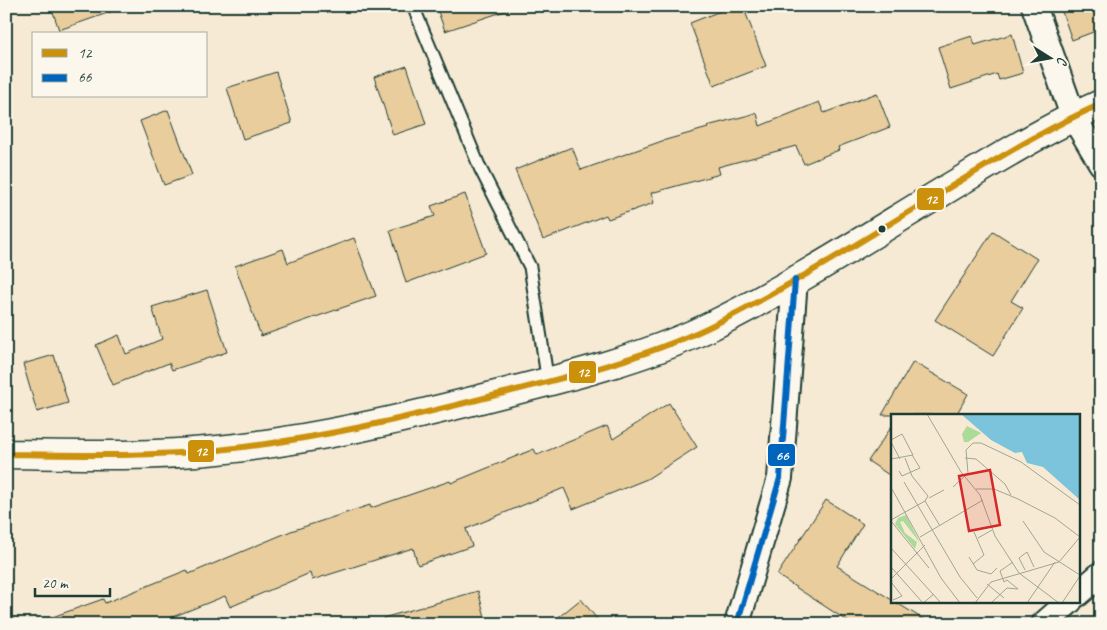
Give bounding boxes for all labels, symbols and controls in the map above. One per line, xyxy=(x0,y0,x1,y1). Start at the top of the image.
legend xyxy=(32,32,208,98)
north arrow xyxy=(1024,32,1074,82)
text: 12 xyxy=(78,44,93,63)
text: С xyxy=(1053,55,1071,67)
text: 66 xyxy=(78,68,93,87)
line badge: 12 xyxy=(916,187,945,211)
text: 12 xyxy=(925,191,939,208)
unlabelled marker xyxy=(877,224,887,234)
line badge: 12 xyxy=(568,360,597,384)
text: 12 xyxy=(577,364,591,381)
inset map xyxy=(891,414,1080,602)
line badge: 12 xyxy=(187,439,215,463)
text: 12 xyxy=(195,443,209,460)
line badge: 66 xyxy=(767,443,796,467)
text: 66 xyxy=(775,447,790,464)
scale bar xyxy=(35,565,110,597)
text: 20 m xyxy=(42,574,69,593)

